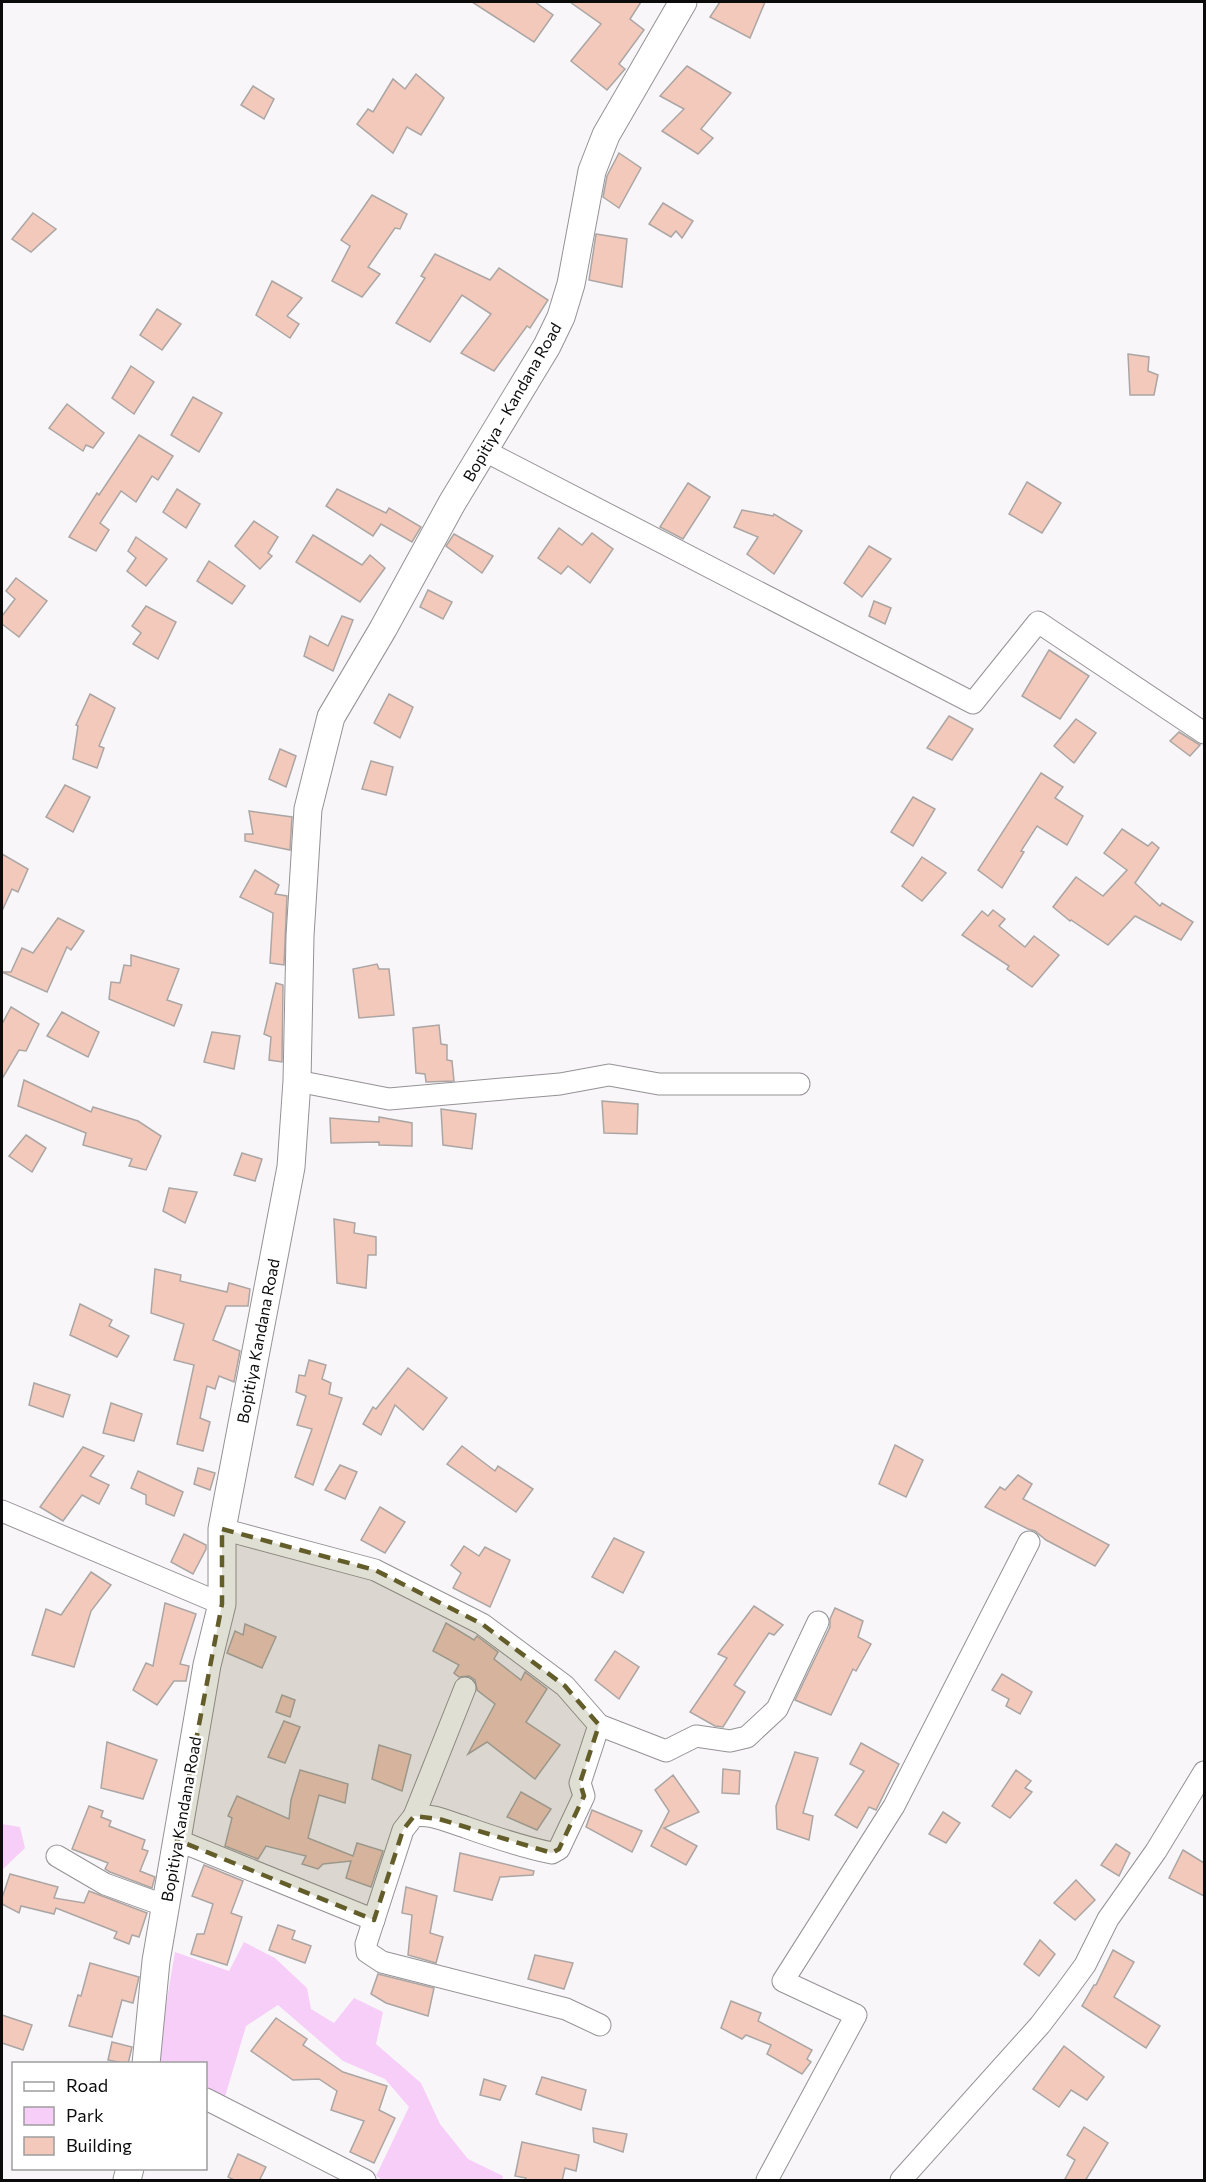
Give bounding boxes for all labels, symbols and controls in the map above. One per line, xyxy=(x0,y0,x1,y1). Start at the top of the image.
street label: Bopitiya – Kandana Road xyxy=(458,319,565,484)
street label: Bopitiya Kandana Road xyxy=(232,1257,283,1425)
street label: Bopitiya Kandana Road xyxy=(157,1735,204,1903)
legend xyxy=(12,2062,207,2170)
text: Road xyxy=(66,2074,108,2096)
text: Park xyxy=(66,2104,104,2126)
text: Building xyxy=(66,2134,132,2156)

